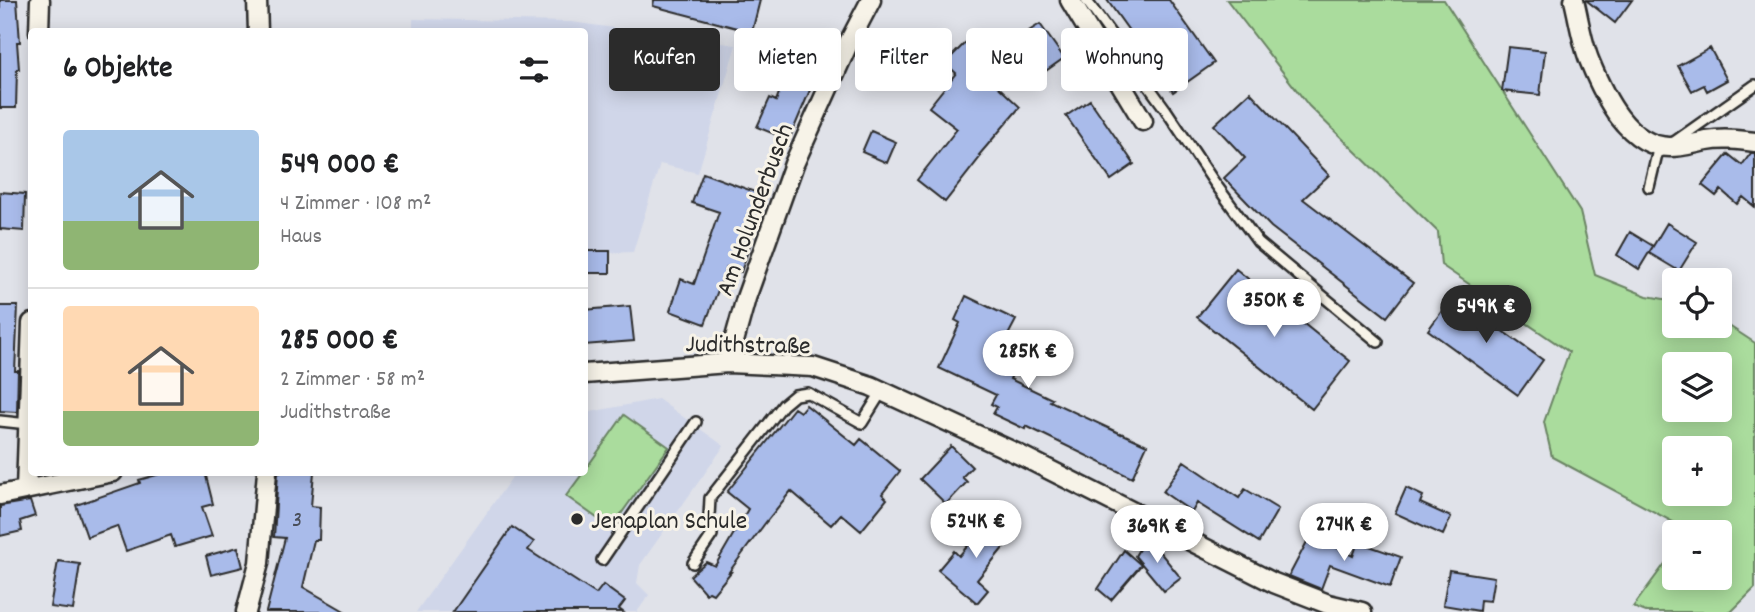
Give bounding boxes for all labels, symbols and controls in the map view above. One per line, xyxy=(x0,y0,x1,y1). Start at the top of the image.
chip: Kaufen xyxy=(609,28,720,91)
chip: Mieten xyxy=(734,28,841,91)
chip: Filter xyxy=(855,28,952,91)
chip: Neu xyxy=(966,28,1047,91)
chip: Wohnung xyxy=(1061,28,1188,91)
text: 6 Objekte xyxy=(63,49,172,92)
icon: filters xyxy=(515,51,553,89)
street label: Am Holunderbusch xyxy=(708,119,805,302)
text: 549 000 € xyxy=(280,145,400,188)
icon: home xyxy=(119,158,203,242)
text: 4 Zimmer · 108 m² xyxy=(280,188,431,221)
text: Haus xyxy=(280,221,322,254)
map controls xyxy=(1662,268,1732,590)
button: locate xyxy=(1662,268,1732,338)
pin: 350K € xyxy=(1217,280,1331,339)
text: 350K € xyxy=(1243,285,1305,318)
pin: 549K € xyxy=(1429,286,1543,345)
text: 549K € xyxy=(1456,291,1516,324)
text: 285 000 € xyxy=(280,321,399,364)
street label: Judithstraße xyxy=(685,327,811,366)
pin: 285K € xyxy=(971,330,1085,390)
icon: home xyxy=(119,334,203,418)
text: 285K € xyxy=(999,336,1057,369)
button: layers xyxy=(1662,352,1732,422)
text: 2 Zimmer · 58 m² xyxy=(280,364,425,397)
text: Judithstraße xyxy=(280,397,391,430)
button: + xyxy=(1662,436,1732,506)
pin: 524K € xyxy=(919,500,1033,560)
place label: Jenaplan Schule xyxy=(591,504,747,541)
pin: 274K € xyxy=(1287,504,1401,563)
house number: 3 xyxy=(292,505,302,538)
pin: 369K € xyxy=(1100,505,1214,565)
text: 524K € xyxy=(947,506,1005,539)
text: 274K € xyxy=(1315,509,1373,542)
marker: Jenaplan Schule xyxy=(569,511,585,527)
text: 369K € xyxy=(1127,511,1187,544)
button: − xyxy=(1662,520,1732,590)

